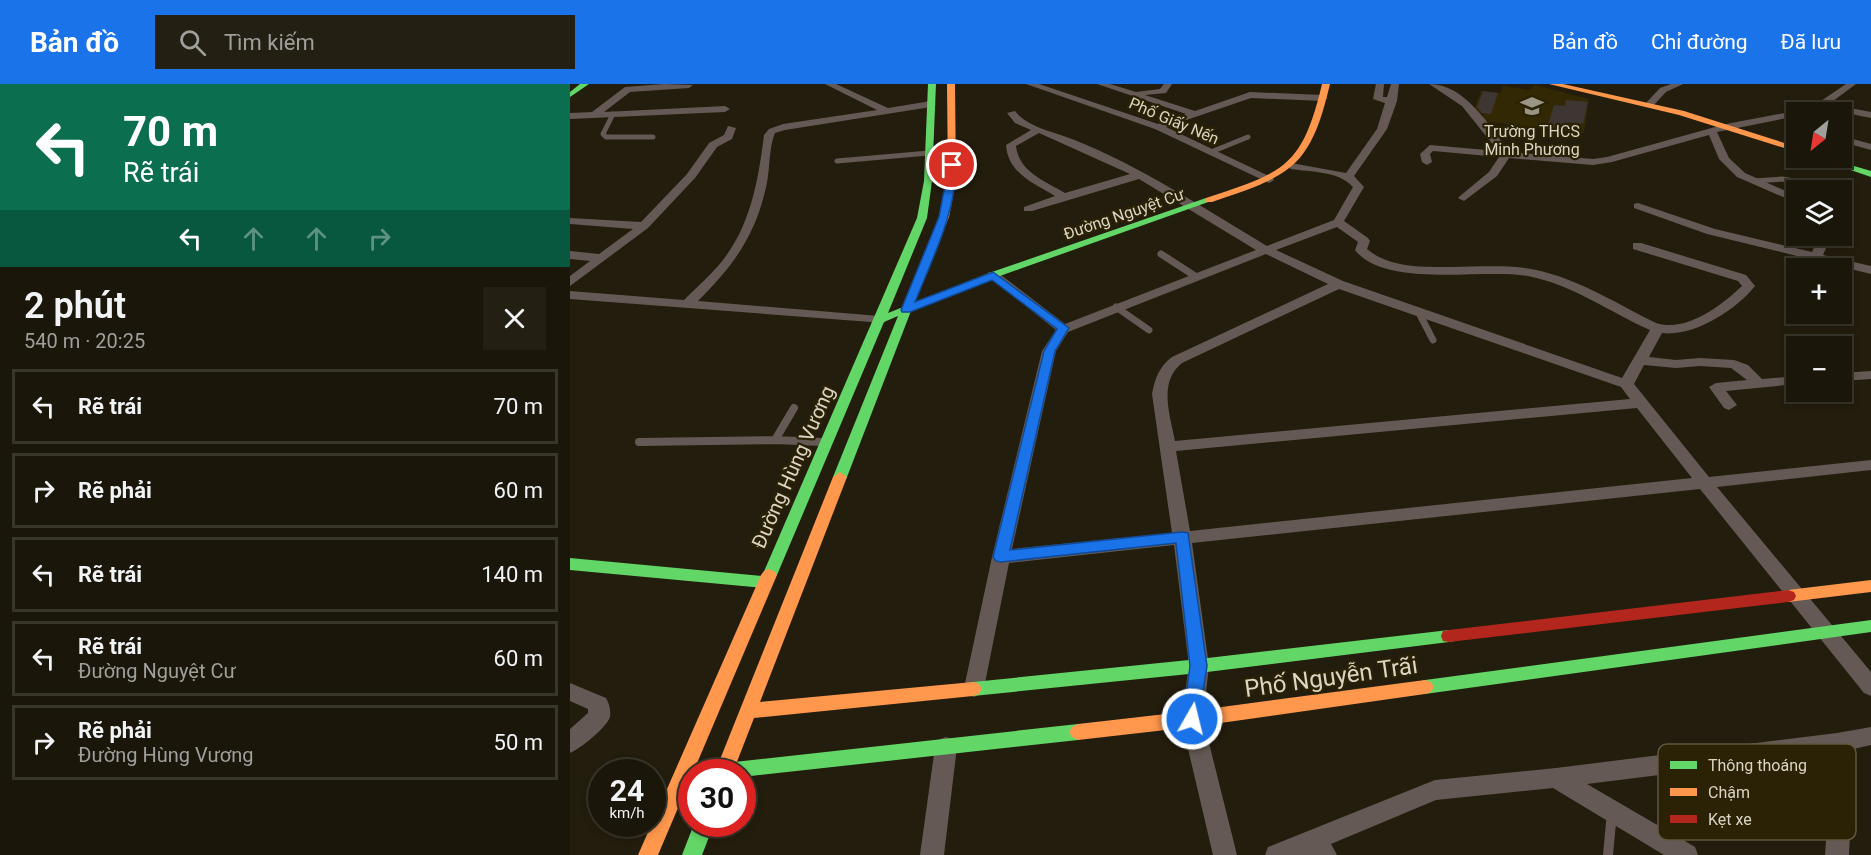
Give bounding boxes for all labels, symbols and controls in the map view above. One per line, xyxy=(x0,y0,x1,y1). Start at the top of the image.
search box xyxy=(155,15,575,69)
text: Bản đồ xyxy=(30,26,119,59)
icon: search xyxy=(176,26,209,59)
text: Tìm kiếm xyxy=(224,30,315,55)
text: Bản đồ xyxy=(1552,30,1618,54)
text: Chỉ đường xyxy=(1651,30,1748,54)
text: Đã lưu xyxy=(1781,30,1841,54)
school or university icon: Trường THCS Minh Phương xyxy=(1519,93,1545,119)
street label: Phố Giấy Nến xyxy=(1126,94,1222,148)
north arrow xyxy=(1786,102,1852,168)
map controls xyxy=(1786,102,1852,402)
text: 70 m xyxy=(123,107,218,156)
icon: left xyxy=(24,108,102,186)
place label: Trường THCS Minh Phương xyxy=(1484,122,1580,159)
pin xyxy=(926,139,977,190)
icon: arrive xyxy=(935,148,968,181)
text: Rẽ trái xyxy=(123,157,199,189)
button: layers xyxy=(1786,180,1852,246)
street label: Đường Nguyệt Cư xyxy=(1061,184,1188,244)
icon: left xyxy=(174,222,207,255)
icon: ahead xyxy=(237,222,270,255)
icon: ahead xyxy=(300,222,333,255)
icon: right xyxy=(363,222,396,255)
button: + xyxy=(1786,258,1852,324)
text: 2 phút xyxy=(24,285,126,327)
button: close xyxy=(483,287,546,350)
text: 540 m · 20:25 xyxy=(24,329,145,353)
button: − xyxy=(1786,336,1852,402)
street label: Đường Hùng Vương xyxy=(746,382,840,552)
icon: left xyxy=(27,390,60,423)
text: Rẽ trái xyxy=(78,394,142,419)
text: 70 m xyxy=(494,394,543,419)
icon: right xyxy=(27,474,60,507)
text: Rẽ phải xyxy=(78,478,152,503)
text: 60 m xyxy=(494,478,543,503)
icon: left xyxy=(27,558,60,591)
text: Rẽ trái xyxy=(78,562,142,587)
text: 140 m xyxy=(481,562,543,587)
text: Rẽ trái xyxy=(78,634,142,659)
icon: left xyxy=(27,642,60,675)
text: 60 m xyxy=(494,646,543,671)
street label: Phố Nguyễn Trãi xyxy=(1243,651,1419,703)
text: Đường Nguyệt Cư xyxy=(78,659,236,683)
position arrow xyxy=(1160,687,1224,751)
text: Rẽ phải xyxy=(78,718,152,743)
icon: right xyxy=(27,726,60,759)
text: 50 m xyxy=(494,730,543,755)
text: Đường Hùng Vương xyxy=(78,743,254,767)
legend xyxy=(1658,744,1856,840)
text: Thông thoáng xyxy=(1708,756,1807,775)
speed limit sign: 30 xyxy=(678,759,756,837)
text: 24 xyxy=(610,773,644,808)
text: Chậm xyxy=(1708,783,1750,802)
text: km/h xyxy=(609,804,645,822)
text: Kẹt xe xyxy=(1708,810,1752,829)

